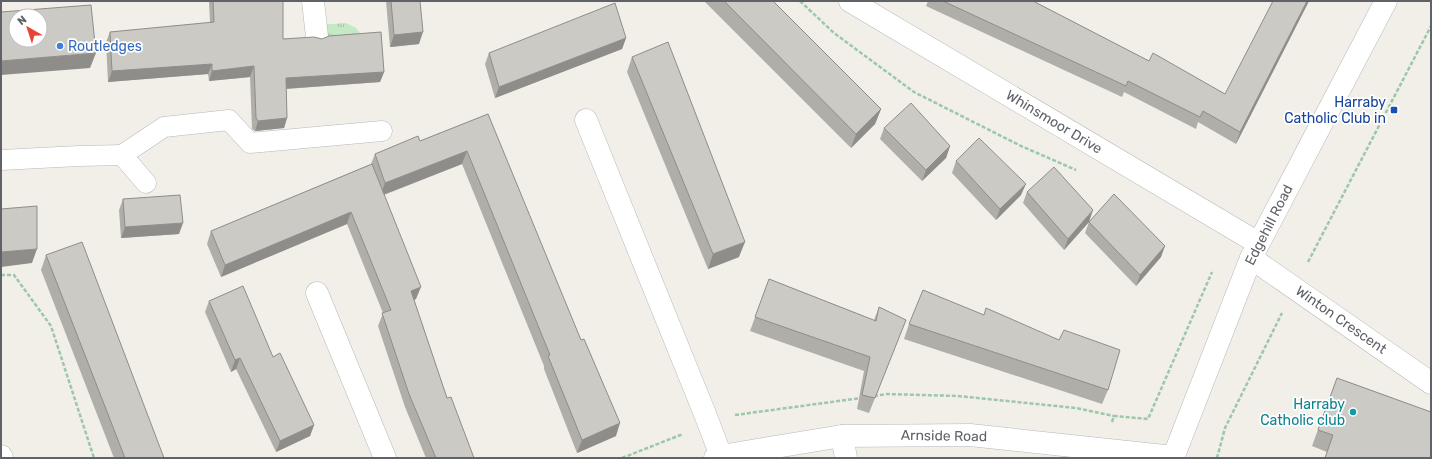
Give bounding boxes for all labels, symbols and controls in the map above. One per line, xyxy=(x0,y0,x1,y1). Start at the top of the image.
north arrow xyxy=(8,8,48,48)
text: N xyxy=(15,13,29,28)
place label: Routledges xyxy=(68,38,142,55)
marker: Routledges xyxy=(55,41,65,51)
street label: Whinsmoor Drive xyxy=(1003,87,1105,158)
place label: Harraby Catholic Club in xyxy=(1284,94,1386,127)
marker: Harraby Catholic Club in xyxy=(1389,105,1399,115)
street label: Edgehill Road xyxy=(1241,182,1297,268)
street label: Winton Crescent xyxy=(1292,282,1390,358)
place label: Harraby Catholic club xyxy=(1260,396,1345,429)
marker: Harraby Catholic club xyxy=(1348,407,1358,417)
street label: Arnside Road xyxy=(901,427,987,445)

